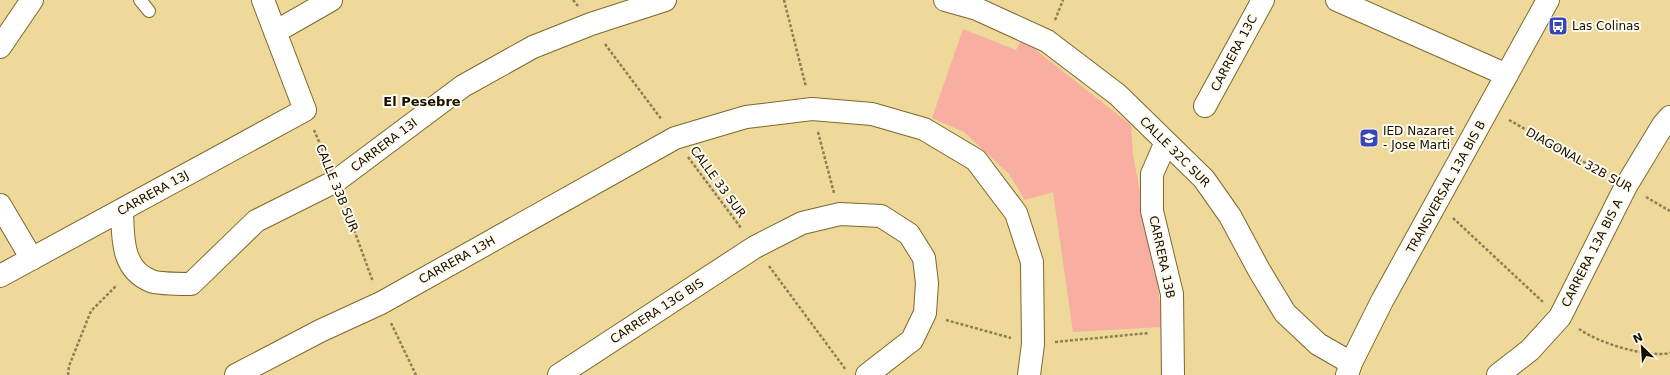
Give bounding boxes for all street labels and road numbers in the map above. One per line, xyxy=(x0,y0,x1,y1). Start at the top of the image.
street label: CARRERA 13C xyxy=(1208,12,1260,94)
street label: CALLE 32C SUR xyxy=(1137,114,1213,190)
street label: CARRERA 13I xyxy=(348,115,420,175)
street label: TRANSVERSAL 13A BIS B xyxy=(1403,118,1488,257)
street label: DIAGONAL 32B SUR xyxy=(1523,125,1635,195)
street label: CALLE 33B SUR xyxy=(313,142,361,234)
street label: CALLE 33 SUR xyxy=(687,143,749,221)
street label: CARRERA 13J xyxy=(115,168,191,218)
street label: CARRERA 13A BIS A xyxy=(1559,196,1626,309)
street label: CARRERA 13B xyxy=(1146,214,1178,300)
street label: CARRERA 13H xyxy=(416,233,498,287)
street label: CARRERA 13G BIS xyxy=(608,276,706,346)

